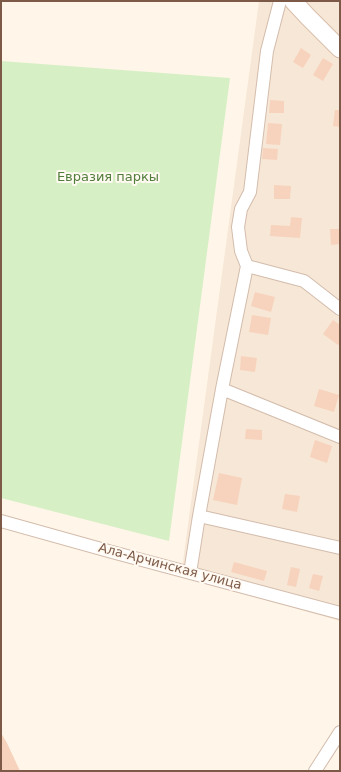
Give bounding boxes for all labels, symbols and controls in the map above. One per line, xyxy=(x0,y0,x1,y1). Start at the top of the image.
park label: Евразия паркы xyxy=(57,170,159,186)
street label: Ала-Арчинская улица xyxy=(97,540,243,594)

